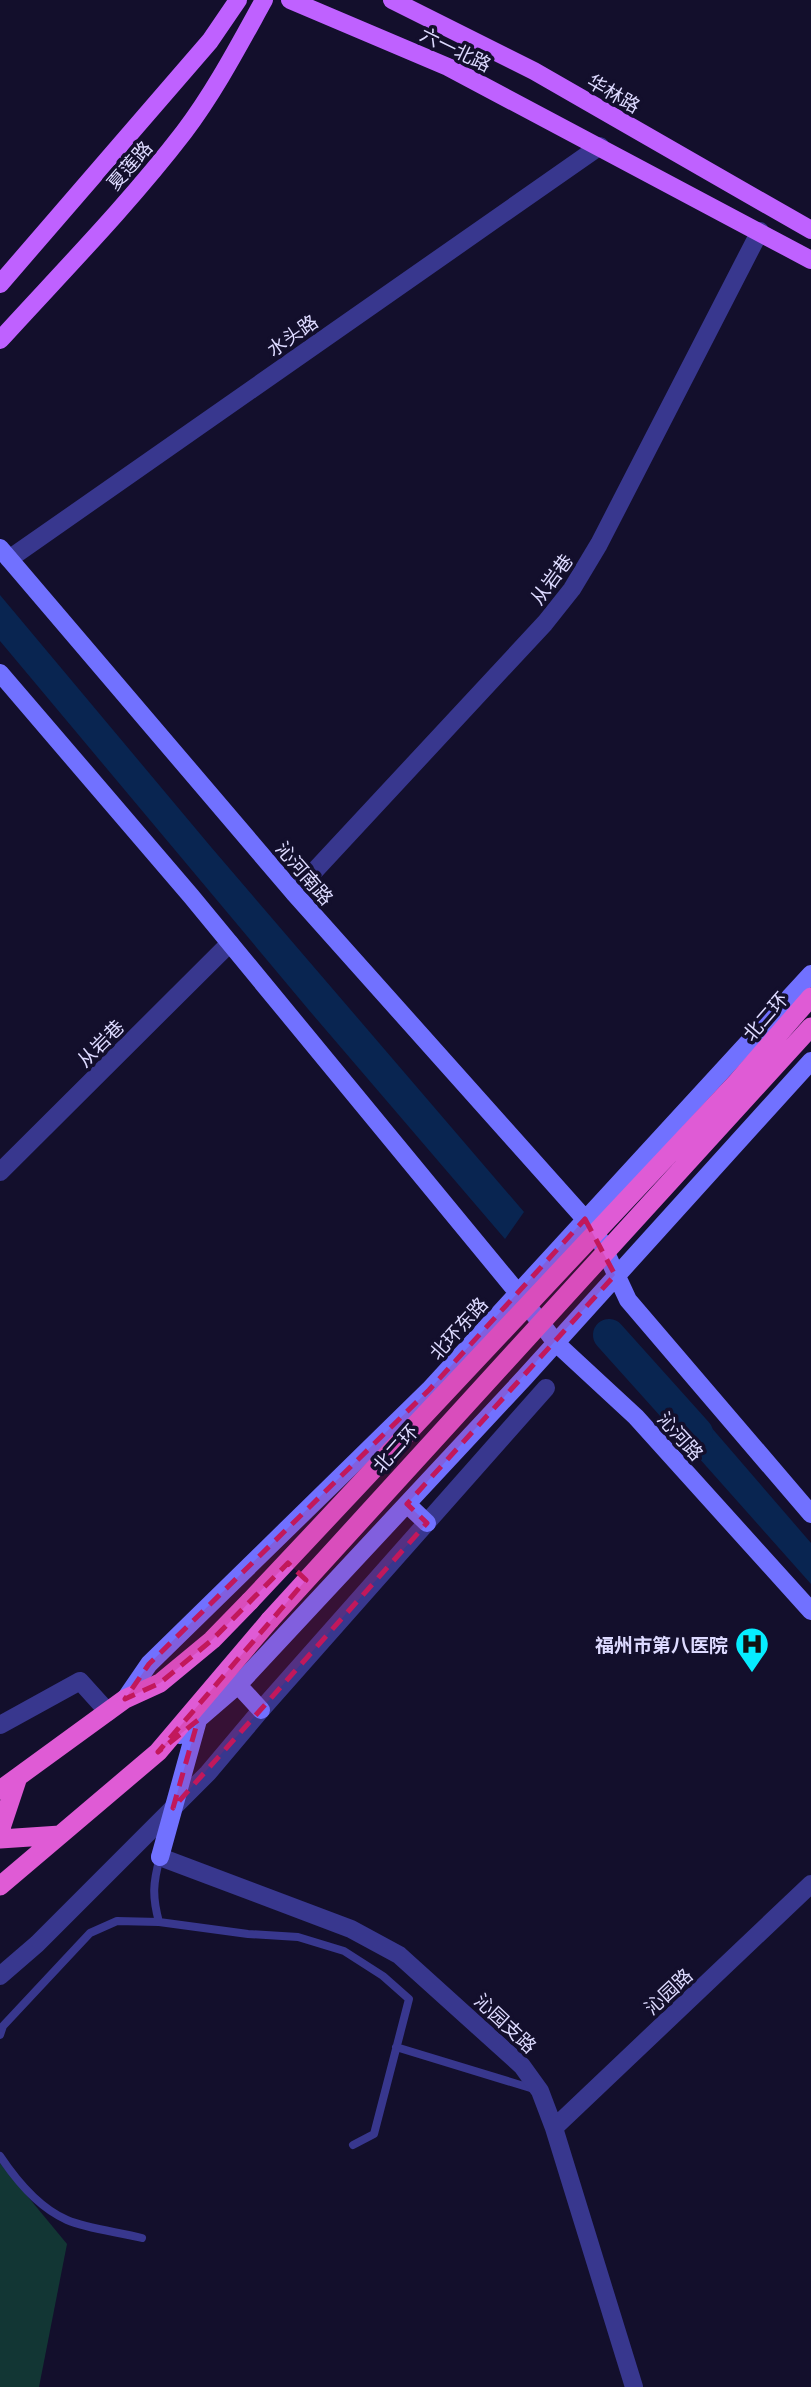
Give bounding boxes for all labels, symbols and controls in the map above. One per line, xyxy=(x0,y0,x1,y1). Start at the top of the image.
street label: 六一北路 xyxy=(417,22,495,76)
street label: 华林路 xyxy=(584,69,644,117)
street label: 夏莲路 xyxy=(102,136,156,194)
street label: 水头路 xyxy=(262,309,322,361)
street label: 从岩巷 xyxy=(525,549,577,609)
street label: 沁河南路 xyxy=(271,837,339,909)
street label: 北二环 xyxy=(738,987,792,1045)
street label: 从岩巷 xyxy=(72,1015,128,1071)
street label: 北环东路 xyxy=(424,1292,492,1364)
street label: 沁河路 xyxy=(653,1407,709,1465)
street label: 北二环 xyxy=(367,1419,423,1477)
hospital icon: 福州市第八医院 xyxy=(733,1625,771,1674)
place label: 福州市第八医院 xyxy=(595,1633,728,1656)
street label: 沁园路 xyxy=(639,1963,697,2019)
street label: 沁园支路 xyxy=(470,1989,542,2057)

